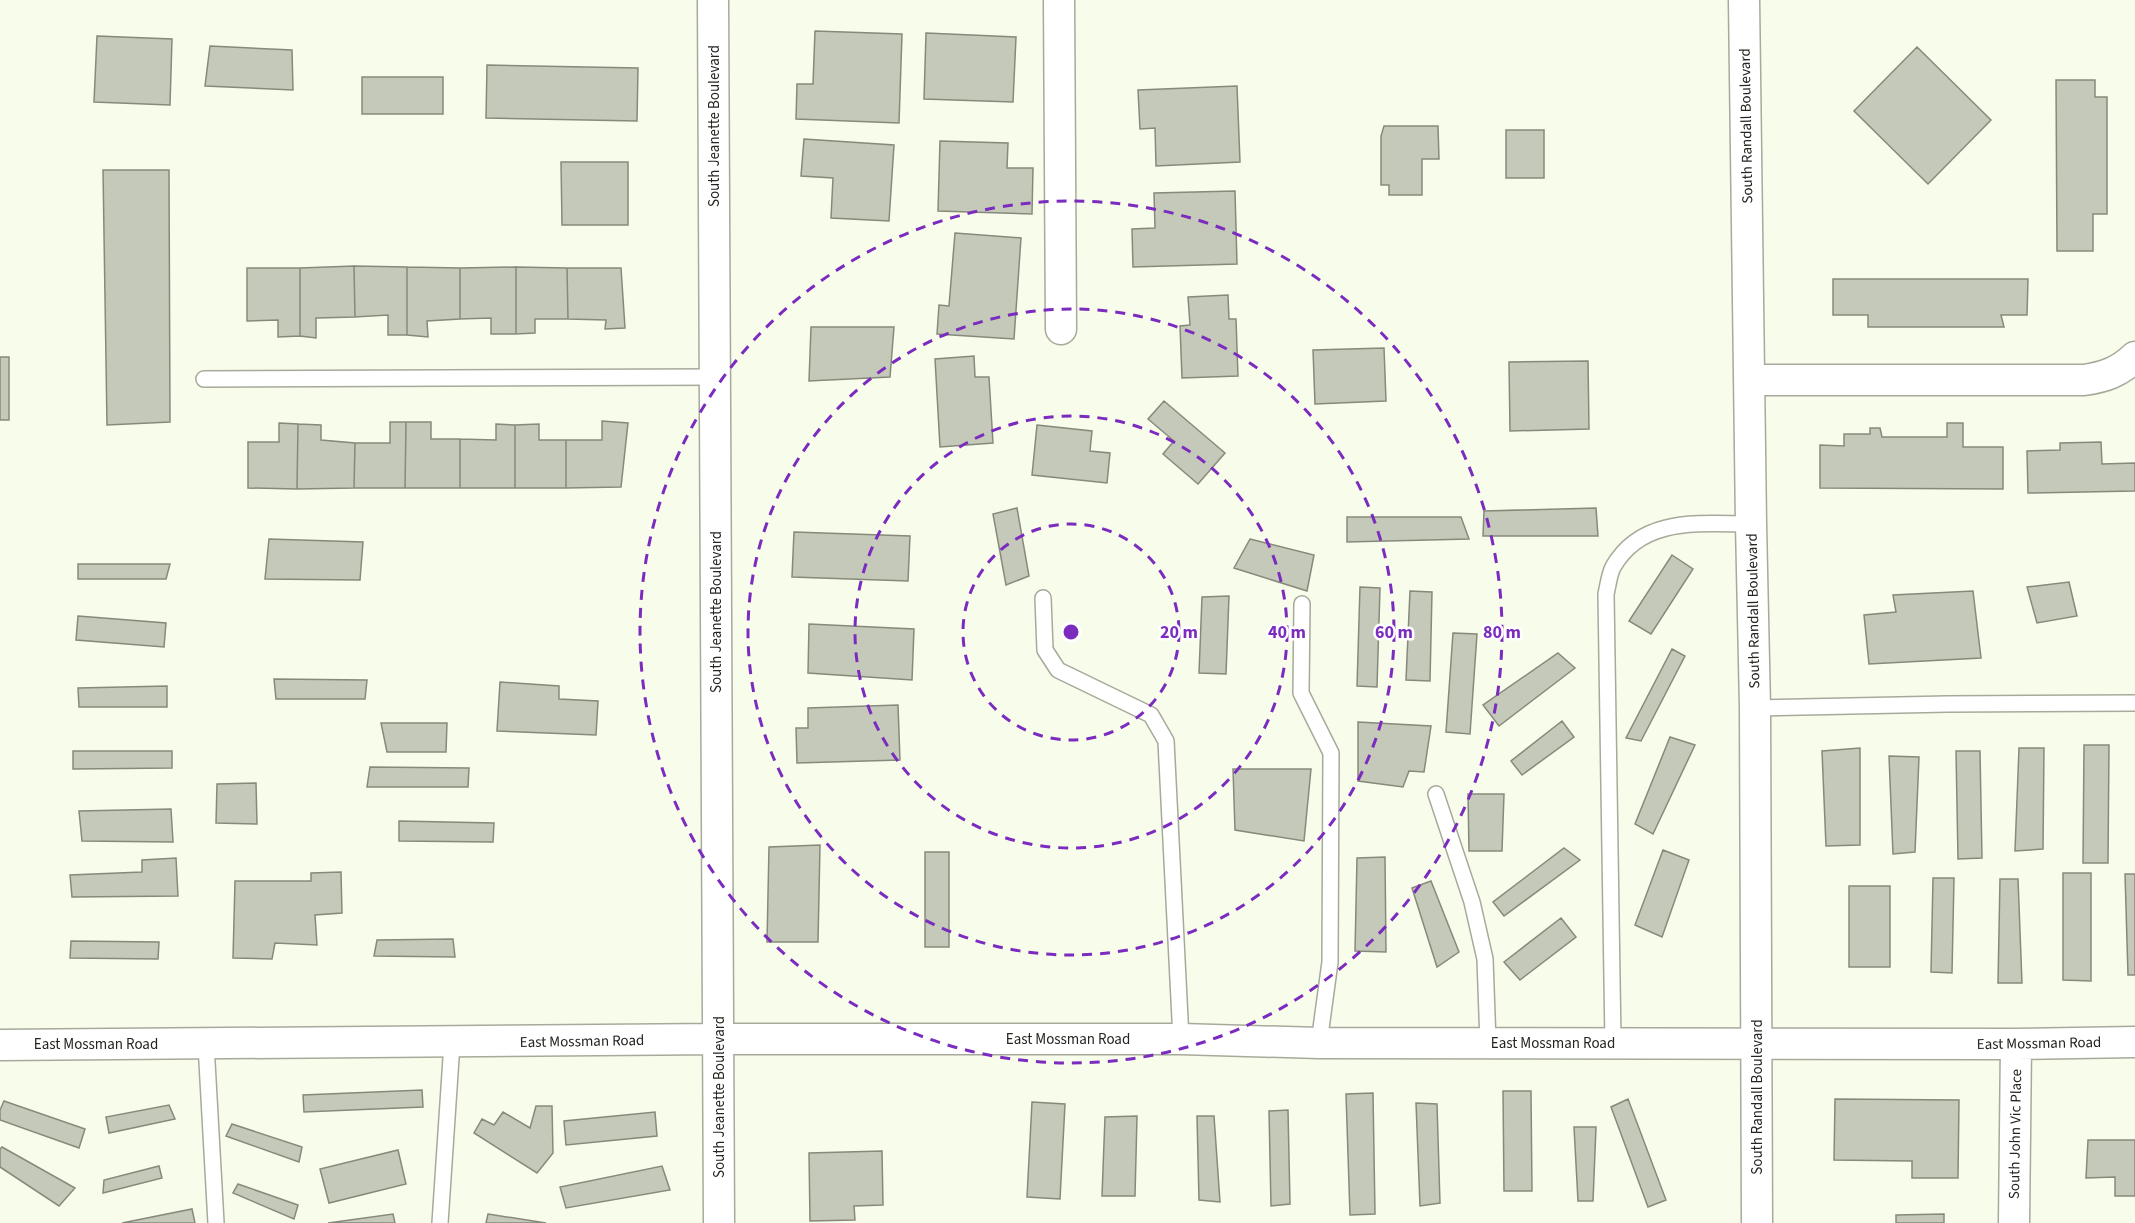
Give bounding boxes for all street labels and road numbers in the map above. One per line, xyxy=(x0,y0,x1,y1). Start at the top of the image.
street label: South Jeanette Boulevard xyxy=(704,45,725,207)
street label: South Randall Boulevard xyxy=(1735,48,1758,204)
street label: South Jeanette Boulevard xyxy=(706,531,727,693)
street label: South Randall Boulevard xyxy=(1742,533,1765,689)
street label: South Jeanette Boulevard xyxy=(709,1016,730,1178)
street label: South Randall Boulevard xyxy=(1747,1019,1768,1175)
street label: East Mossman Road xyxy=(1006,1029,1130,1050)
street label: East Mossman Road xyxy=(520,1030,644,1053)
street label: East Mossman Road xyxy=(1977,1032,2101,1055)
street label: East Mossman Road xyxy=(1491,1033,1615,1054)
street label: East Mossman Road xyxy=(34,1034,158,1055)
street label: South John Vic Place xyxy=(2004,1069,2027,1199)

